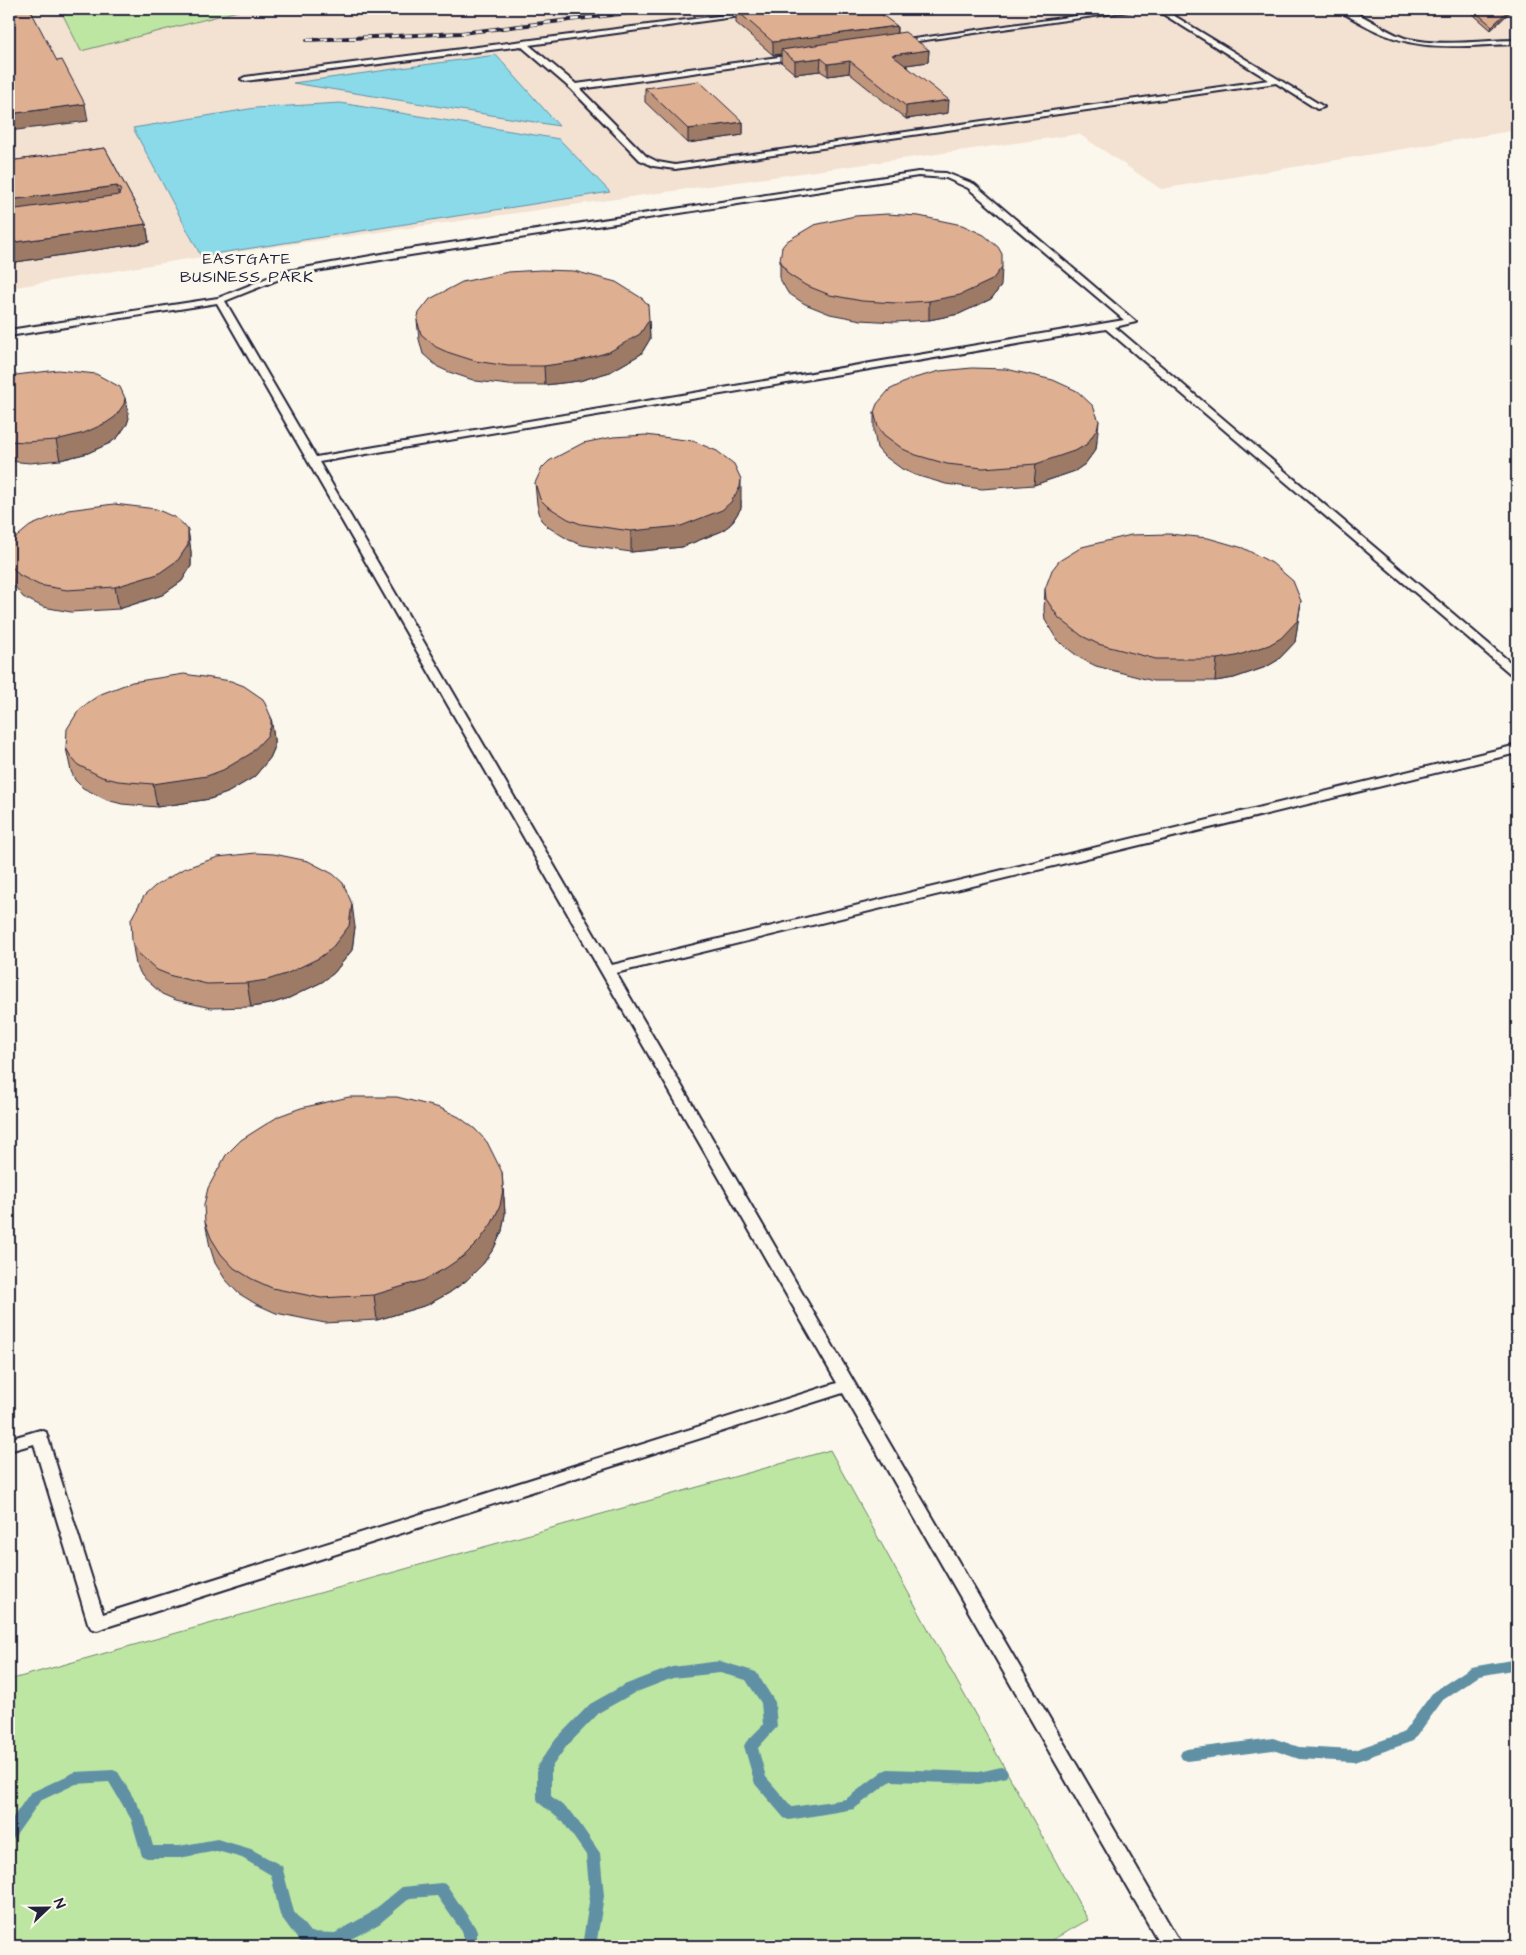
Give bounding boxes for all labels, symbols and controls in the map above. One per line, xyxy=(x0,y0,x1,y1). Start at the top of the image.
district label: EASTGATE BUSINESS PARK xyxy=(180,248,314,288)
north arrow xyxy=(22,1882,72,1932)
text: N xyxy=(48,1896,70,1912)

